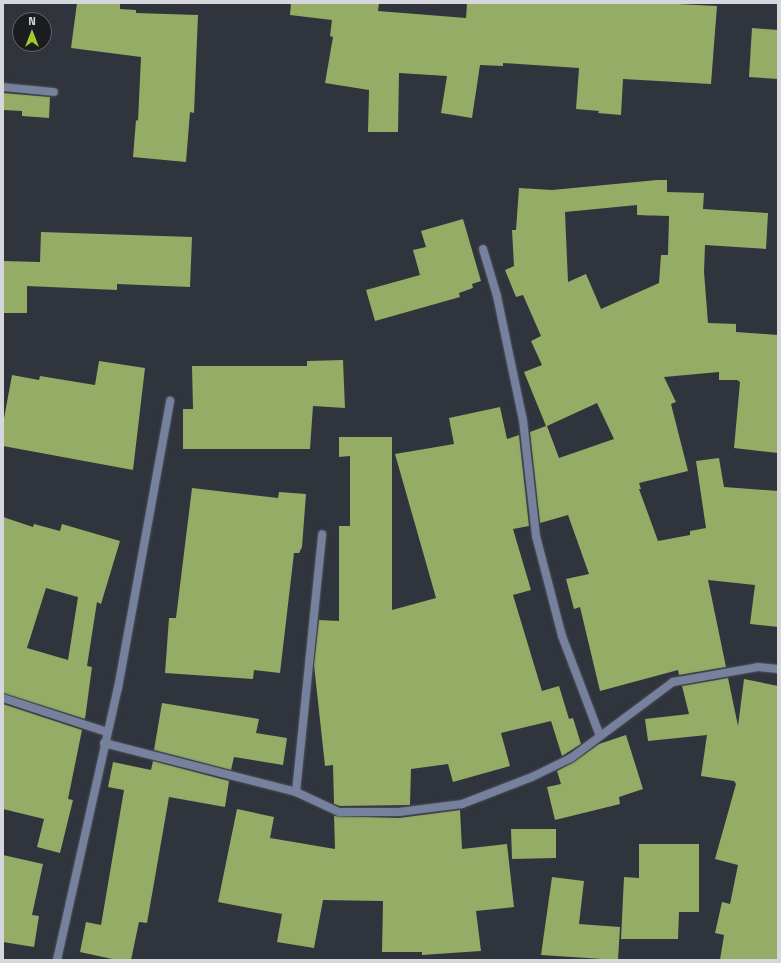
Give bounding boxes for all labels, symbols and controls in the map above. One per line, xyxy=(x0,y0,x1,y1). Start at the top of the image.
north arrow xyxy=(12,12,52,52)
text: N xyxy=(28,13,36,29)

